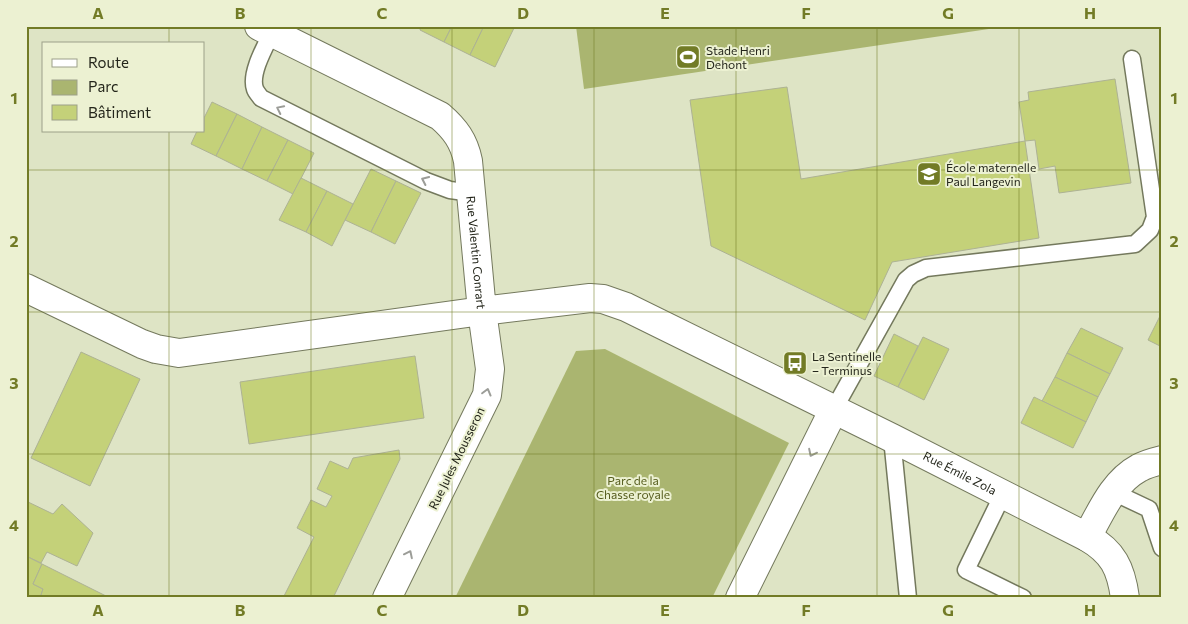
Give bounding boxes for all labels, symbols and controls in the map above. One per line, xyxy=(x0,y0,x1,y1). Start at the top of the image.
text: A xyxy=(92,3,104,22)
text: B xyxy=(235,3,246,22)
text: C xyxy=(377,3,388,22)
text: D xyxy=(517,3,529,22)
text: E xyxy=(660,3,670,22)
text: F xyxy=(801,3,811,22)
text: G xyxy=(942,3,954,22)
text: H xyxy=(1084,3,1096,22)
legend xyxy=(42,42,205,132)
place label: Stade Henri Dehont xyxy=(706,43,770,71)
sports icon: Stade Henri Dehont xyxy=(675,44,701,70)
text: Route xyxy=(88,53,129,71)
text: Parc xyxy=(88,77,118,95)
text: 1 xyxy=(10,88,18,107)
text: 1 xyxy=(1170,88,1178,107)
text: Bâtiment xyxy=(88,103,151,121)
one-way arrow xyxy=(276,105,285,115)
place label: École maternelle Paul Langevin xyxy=(946,160,1036,188)
school or university icon: École maternelle Paul Langevin xyxy=(916,161,942,187)
one-way arrow xyxy=(421,176,430,187)
street label: Rue Valentin Conrart xyxy=(464,195,489,310)
text: 2 xyxy=(9,231,19,250)
text: 2 xyxy=(1169,231,1179,250)
place label: La Sentinelle – Terminus xyxy=(812,349,881,377)
bus stop icon: La Sentinelle – Terminus xyxy=(782,350,808,376)
text: 3 xyxy=(9,373,19,392)
text: 3 xyxy=(1169,373,1179,392)
one-way arrow xyxy=(481,388,491,396)
street label: Rue Jules Mousseron xyxy=(425,405,488,512)
one-way arrow xyxy=(808,448,818,457)
street label: Rue Émile Zola xyxy=(921,448,999,497)
park label: Parc de la Chasse royale xyxy=(596,473,670,501)
text: 4 xyxy=(9,515,19,534)
text: 4 xyxy=(1169,515,1179,534)
one-way arrow xyxy=(403,550,413,559)
text: A xyxy=(92,600,104,619)
text: B xyxy=(235,600,246,619)
text: C xyxy=(377,600,388,619)
text: D xyxy=(517,600,529,619)
text: E xyxy=(660,600,670,619)
text: F xyxy=(801,600,811,619)
text: G xyxy=(942,600,954,619)
text: H xyxy=(1084,600,1096,619)

